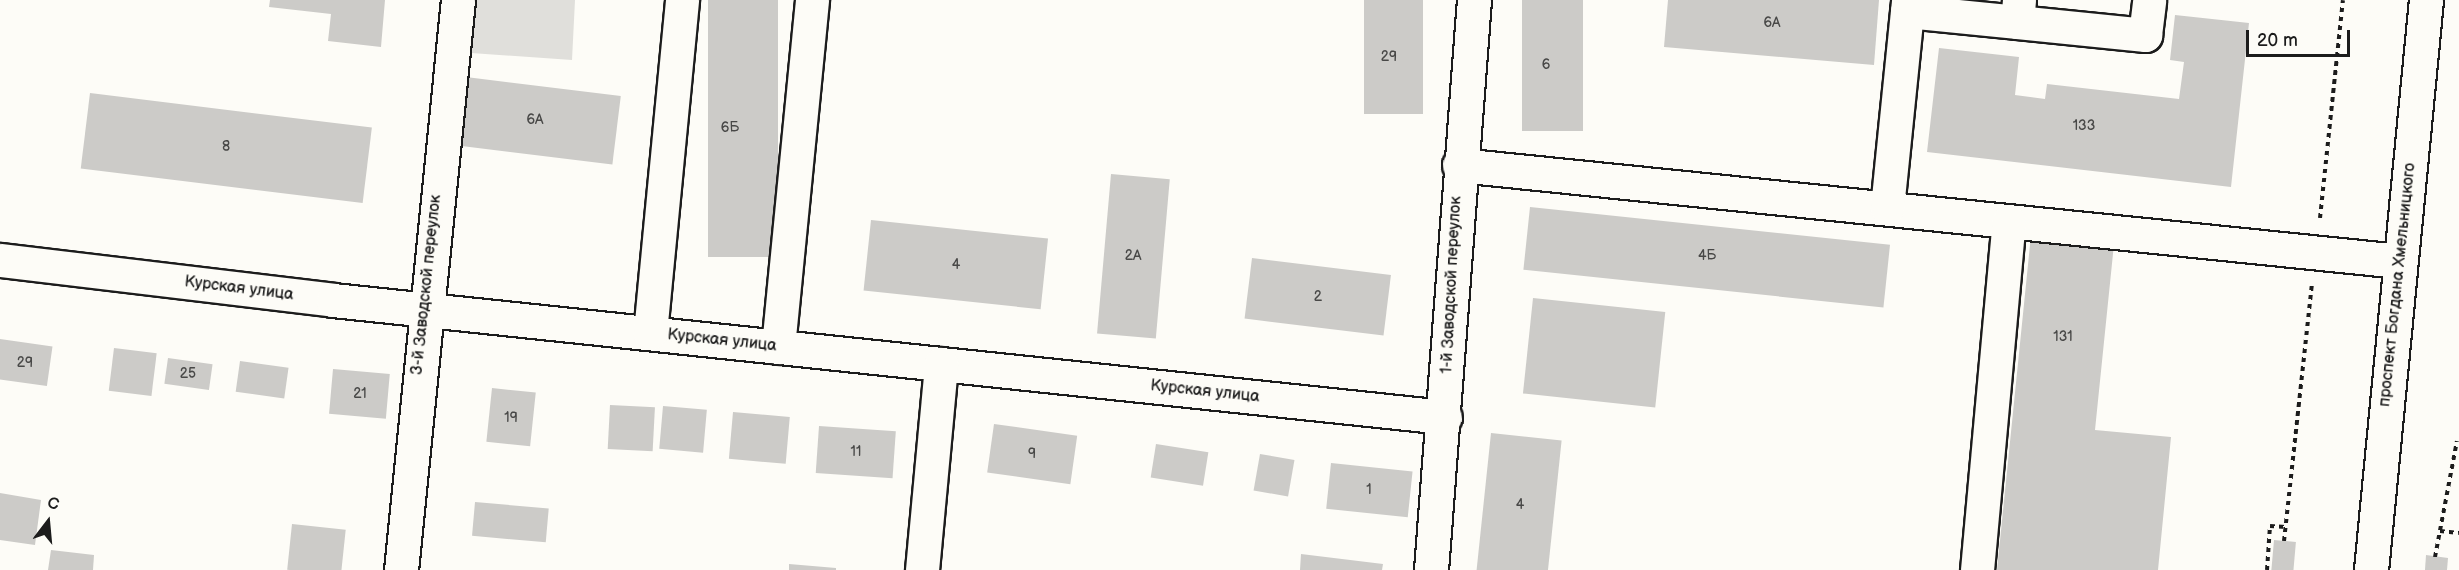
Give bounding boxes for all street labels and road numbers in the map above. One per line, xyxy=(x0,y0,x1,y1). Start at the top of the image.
street label: проспект Богдана Хмельницкого xyxy=(2376,162,2420,408)
street label: 3-й Заводской переулок xyxy=(408,194,446,376)
street label: 1-й Заводской переулок xyxy=(1438,196,1466,374)
street label: Курская улица xyxy=(183,273,295,305)
street label: Курская улица xyxy=(666,326,778,356)
street label: Курская улица xyxy=(1149,377,1261,407)

